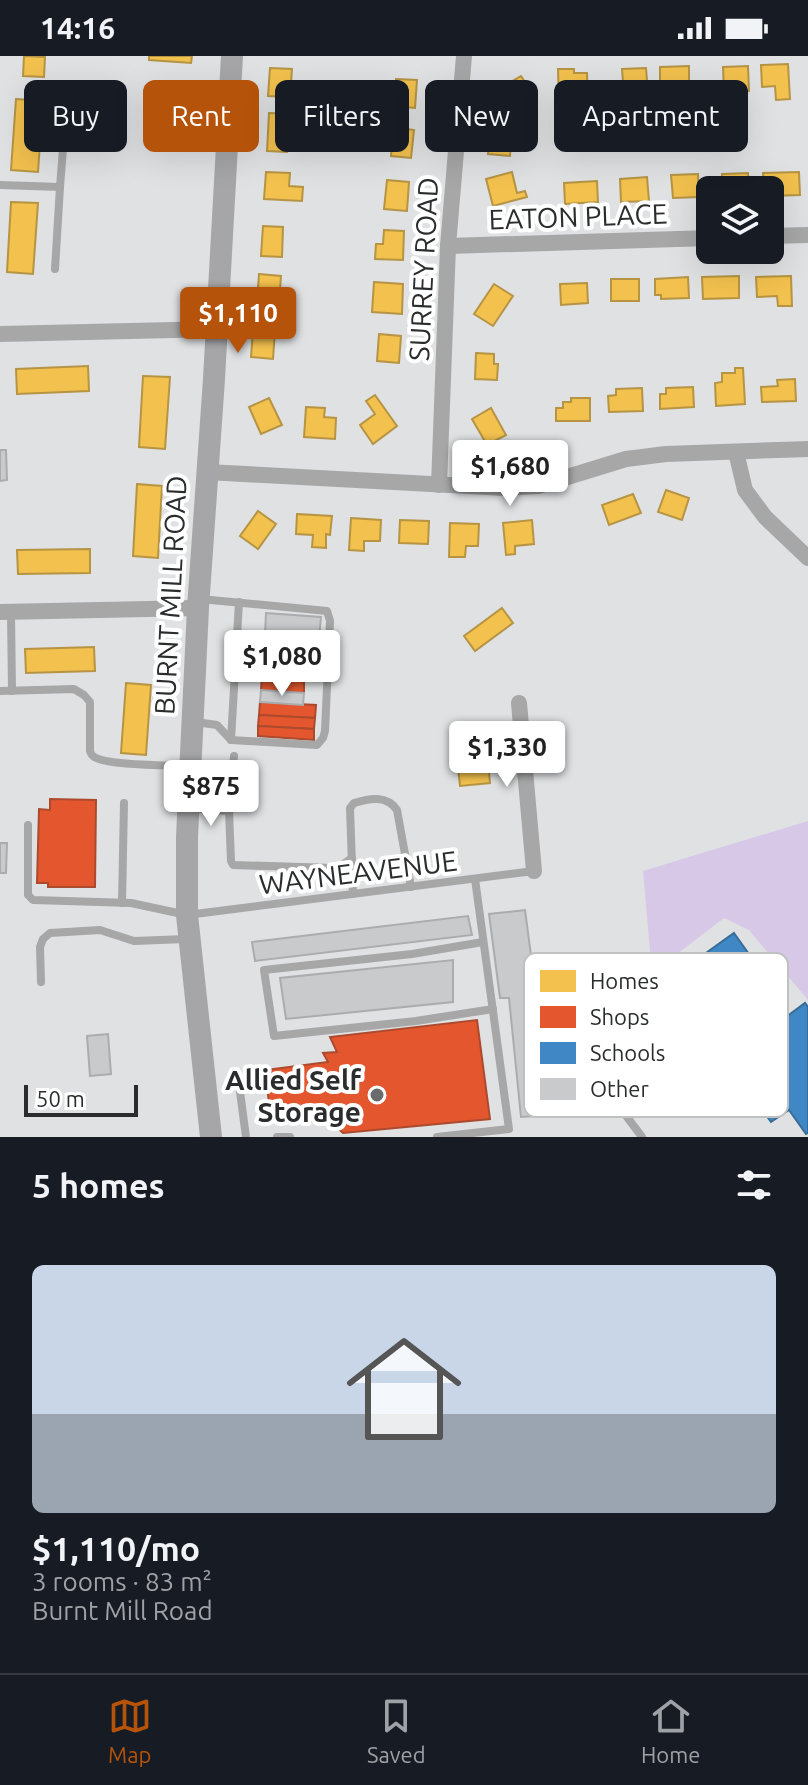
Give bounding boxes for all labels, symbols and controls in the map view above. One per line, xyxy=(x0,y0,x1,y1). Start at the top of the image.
text: 14:16 xyxy=(40,11,115,45)
chip: Buy xyxy=(24,80,127,152)
chip: Rent xyxy=(143,80,259,152)
chip: Filters xyxy=(275,80,409,152)
chip: New xyxy=(425,80,538,152)
chip: Apartment xyxy=(554,80,748,152)
street label: SURREY ROAD xyxy=(403,176,443,362)
map controls xyxy=(696,176,784,264)
button: layers xyxy=(696,176,784,264)
street label: EATON PLACE xyxy=(488,197,668,235)
pin: $1,110 xyxy=(173,287,303,355)
text: $1,110 xyxy=(198,298,278,327)
pin: $1,680 xyxy=(445,440,575,508)
text: $1,680 xyxy=(470,451,550,480)
street label: BURNT MILL ROAD xyxy=(148,475,192,715)
pin: $1,080 xyxy=(217,630,347,698)
text: $1,080 xyxy=(242,641,322,670)
pin: $1,330 xyxy=(442,721,572,789)
text: $1,330 xyxy=(467,732,547,761)
pin: $875 xyxy=(164,760,258,828)
text: $875 xyxy=(182,771,240,800)
street label: WAYNEAVENUE xyxy=(257,844,459,900)
legend xyxy=(524,953,788,1117)
text: Homes xyxy=(590,968,659,993)
text: Shops xyxy=(590,1004,649,1029)
text: Schools xyxy=(590,1040,665,1065)
place label: Allied Self Storage xyxy=(225,1064,361,1127)
text: Other xyxy=(590,1076,649,1101)
scale bar xyxy=(24,1081,138,1117)
text: 50 m xyxy=(36,1086,85,1111)
marker: Allied Self Storage xyxy=(368,1086,386,1104)
icon: filters xyxy=(732,1163,776,1207)
text: 5 homes xyxy=(32,1166,165,1204)
icon: home xyxy=(332,1317,476,1461)
text: $1,110/mo xyxy=(32,1529,200,1567)
text: 3 rooms · 83 m² xyxy=(32,1567,212,1596)
text: Burnt Mill Road xyxy=(32,1596,213,1625)
tab: Map xyxy=(108,1694,152,1767)
tab: Saved xyxy=(367,1694,426,1767)
tab: Home xyxy=(641,1694,700,1767)

